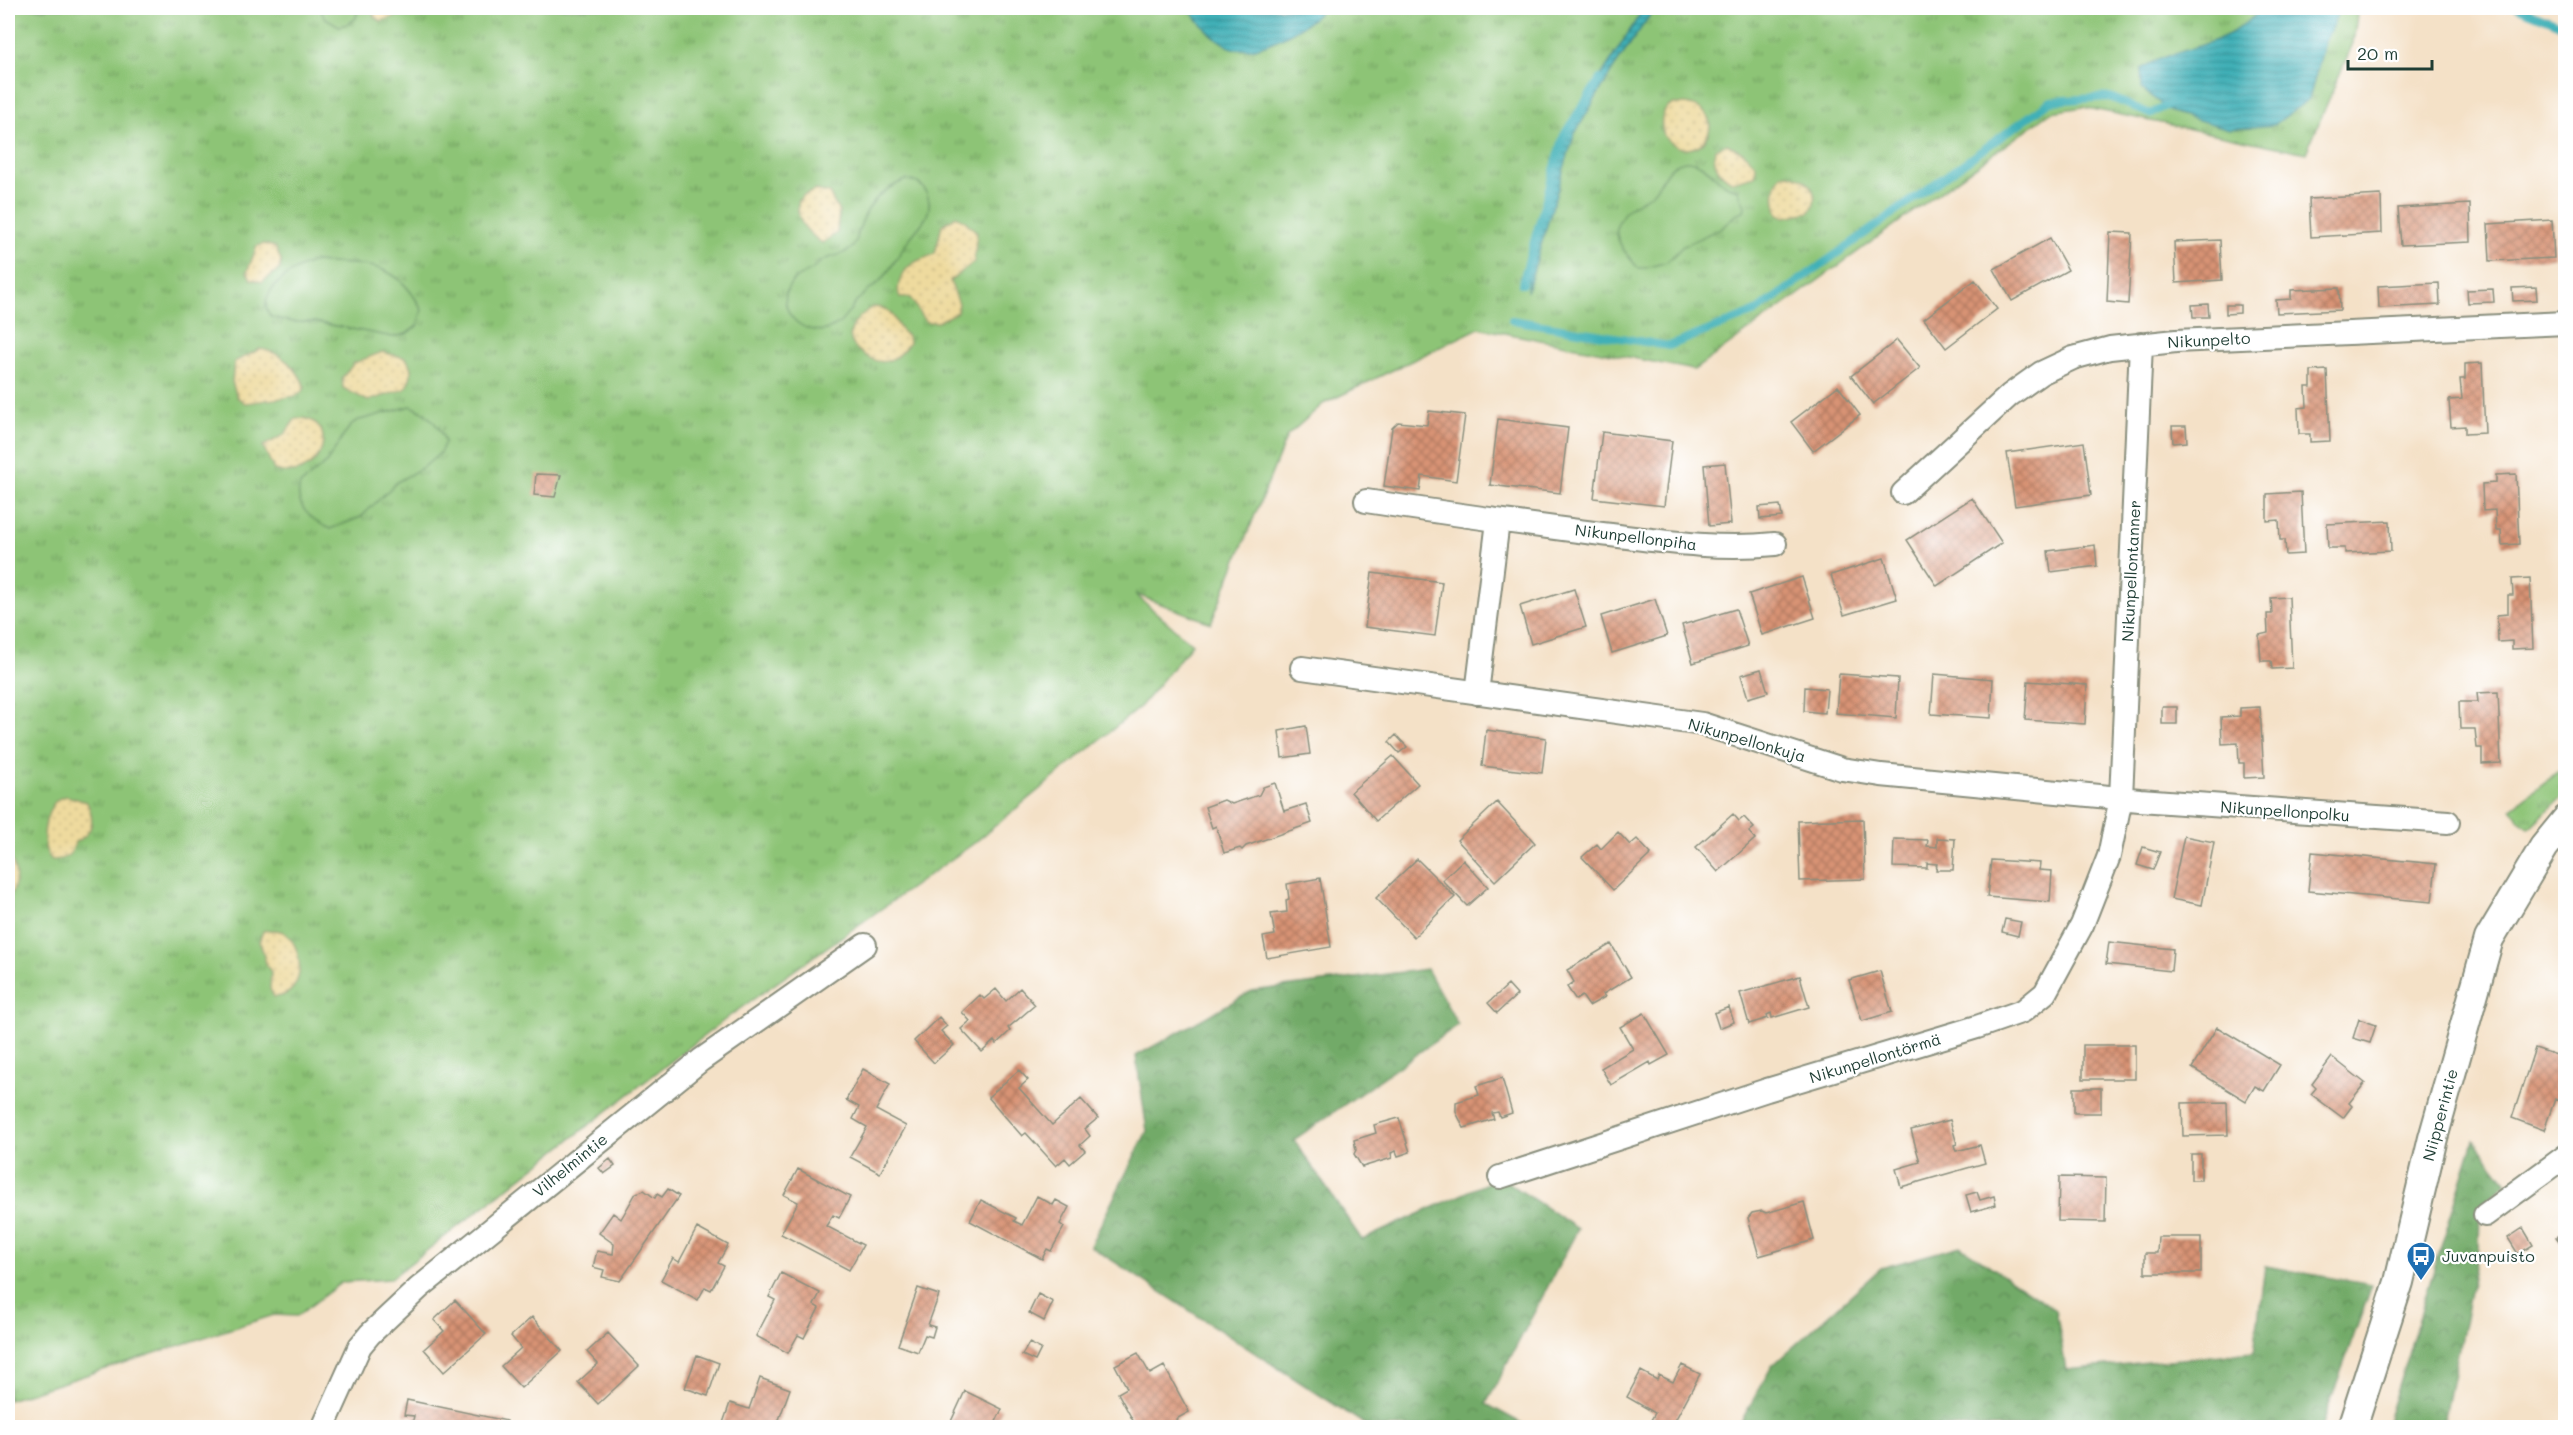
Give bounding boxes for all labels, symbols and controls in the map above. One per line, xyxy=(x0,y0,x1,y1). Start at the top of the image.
scale bar xyxy=(2348,33,2432,71)
text: 20 m xyxy=(2357,41,2398,65)
street label: Nikunpelto xyxy=(2167,327,2251,352)
street label: Nikunpellontanner xyxy=(2116,500,2145,642)
street label: Nikunpellonpiha xyxy=(1574,519,1698,554)
street label: Nikunpellonkuja xyxy=(1686,713,1808,766)
street label: Nikunpellonpolku xyxy=(2220,796,2350,825)
street label: Nikunpellontörmä xyxy=(1807,1028,1943,1087)
street label: Niipperintie xyxy=(2417,1066,2462,1163)
street label: Vilhelmintie xyxy=(528,1128,611,1201)
bus stop icon: Juvanpuisto xyxy=(2405,1240,2437,1282)
place label: Juvanpuisto xyxy=(2442,1245,2535,1266)

